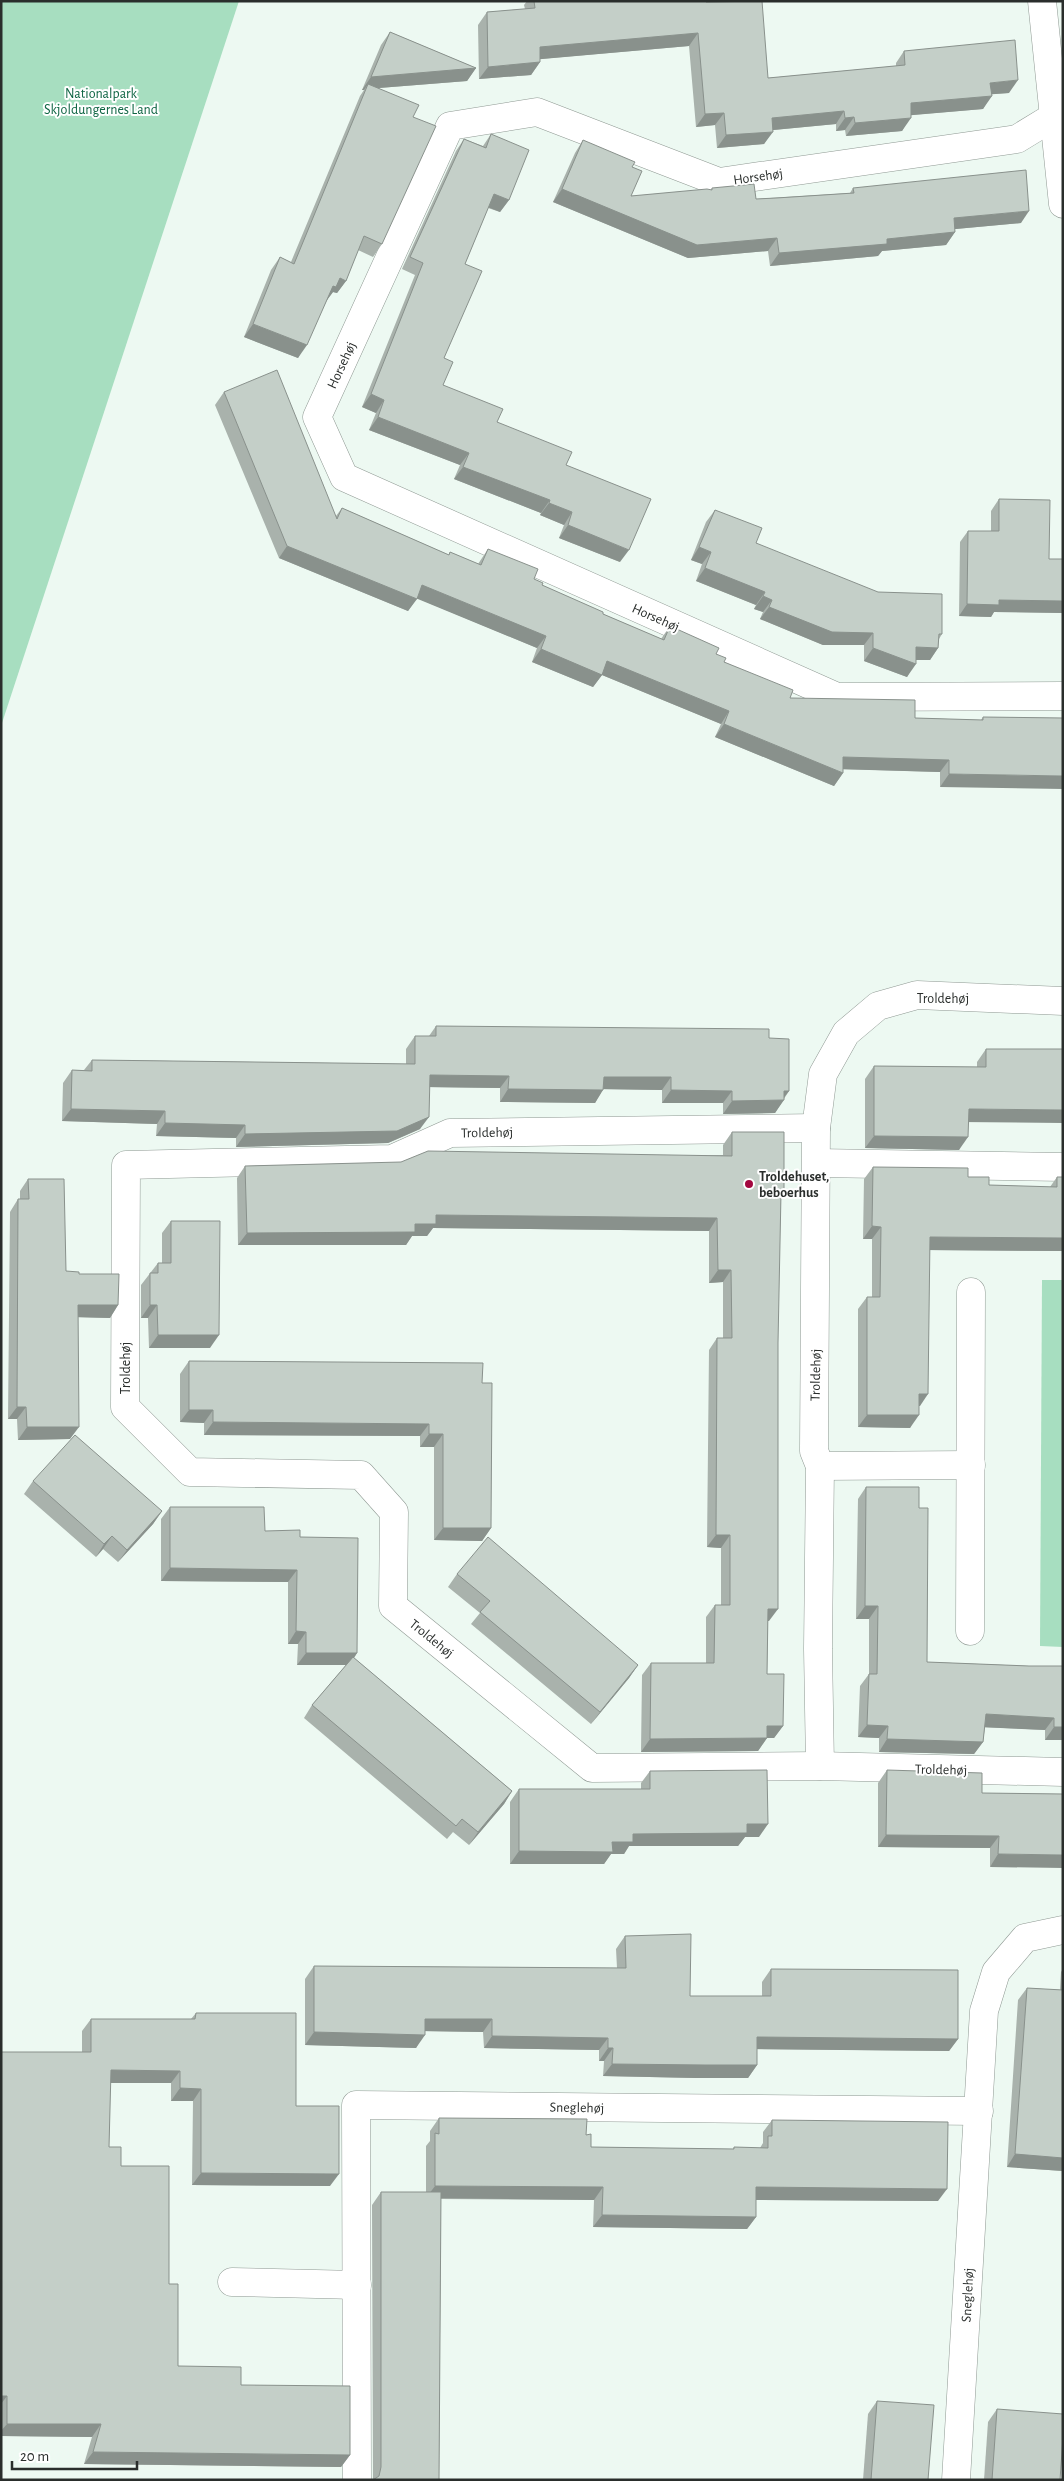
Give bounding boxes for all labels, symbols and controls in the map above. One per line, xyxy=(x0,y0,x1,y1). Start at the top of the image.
park label: Nationalpark Skjoldungernes Land xyxy=(44,87,158,117)
street label: Horsehøj xyxy=(732,167,784,187)
street label: Horsehøj xyxy=(325,340,359,391)
street label: Horsehøj xyxy=(630,601,681,634)
street label: Troldehøj xyxy=(917,992,969,1006)
street label: Troldehøj xyxy=(461,1126,513,1140)
place label: Troldehuset, beboerhus xyxy=(759,1170,829,1200)
marker: Troldehuset, beboerhus xyxy=(743,1178,755,1190)
street label: Troldehøj xyxy=(119,1342,133,1394)
street label: Troldehøj xyxy=(809,1349,823,1401)
street label: Troldehøj xyxy=(407,1617,456,1661)
street label: Troldehøj xyxy=(915,1763,967,1777)
street label: Sneglehøj xyxy=(550,2101,604,2115)
street label: Sneglehøj xyxy=(960,2267,976,2323)
scale bar xyxy=(12,2438,138,2470)
text: 20 m xyxy=(20,2449,49,2464)

